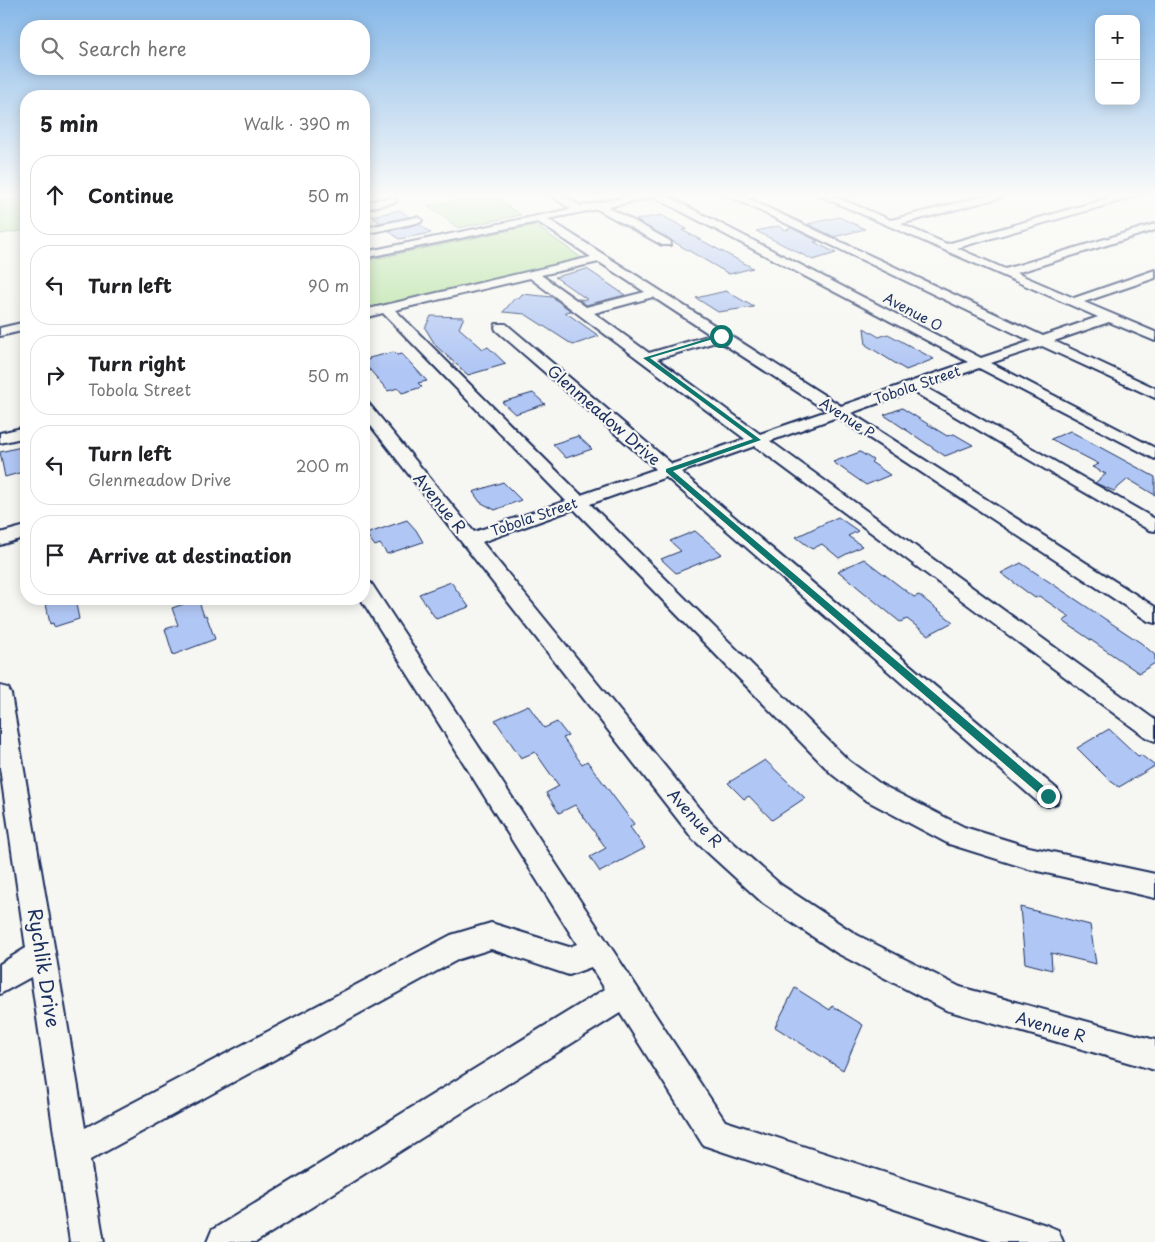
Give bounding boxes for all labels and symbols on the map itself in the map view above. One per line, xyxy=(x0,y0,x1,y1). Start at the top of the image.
street label: Avenue O xyxy=(880,287,947,336)
route start xyxy=(710,325,733,348)
street label: Glenmeadow Drive xyxy=(543,358,667,470)
street label: Tobola Street xyxy=(871,360,963,409)
street label: Avenue P xyxy=(816,392,879,443)
street label: Avenue R xyxy=(409,467,473,538)
street label: Tobola Street xyxy=(488,492,580,541)
street label: Avenue R xyxy=(663,782,729,852)
route end xyxy=(1037,785,1060,808)
street label: Rychlik Drive xyxy=(22,906,68,1029)
street label: Avenue R xyxy=(1013,1005,1089,1048)

